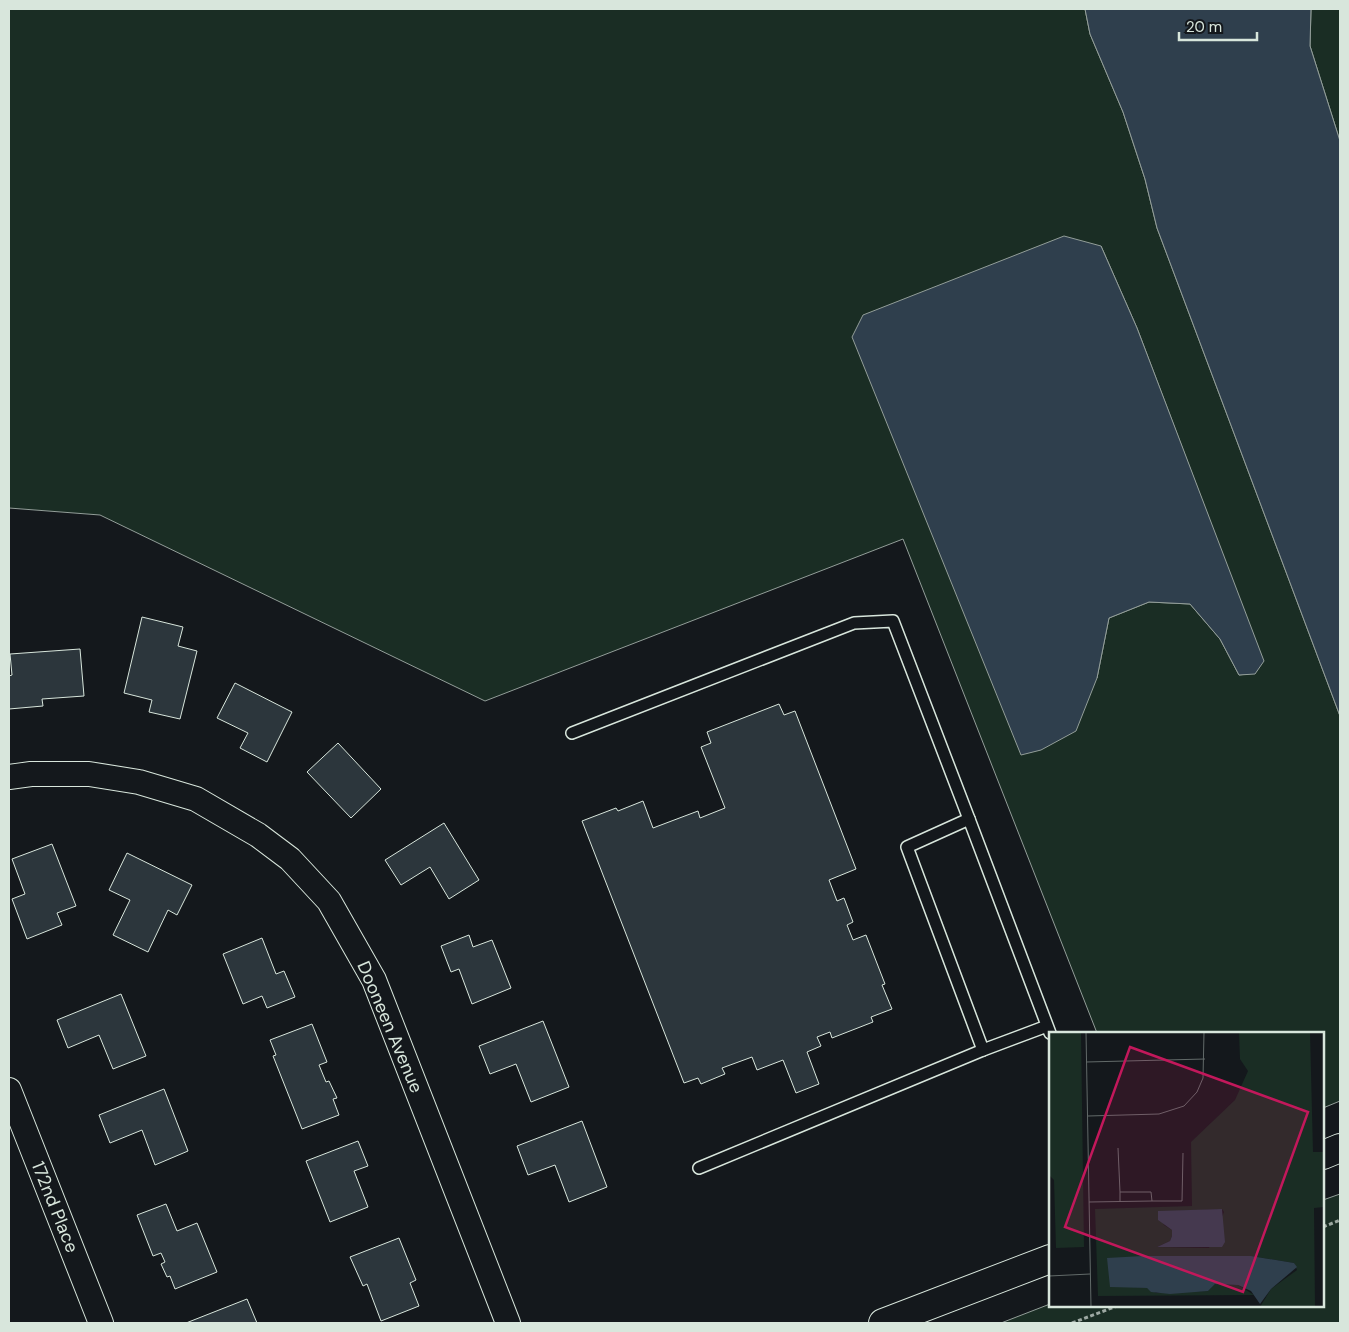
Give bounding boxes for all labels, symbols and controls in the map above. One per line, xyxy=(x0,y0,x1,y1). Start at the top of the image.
scale bar xyxy=(1179,10,1256,42)
text: 20 m xyxy=(1186,17,1222,37)
street label: Dooneen Avenue xyxy=(351,958,429,1096)
inset map xyxy=(1049,1032,1324,1307)
street label: 172nd Place xyxy=(26,1158,84,1256)

